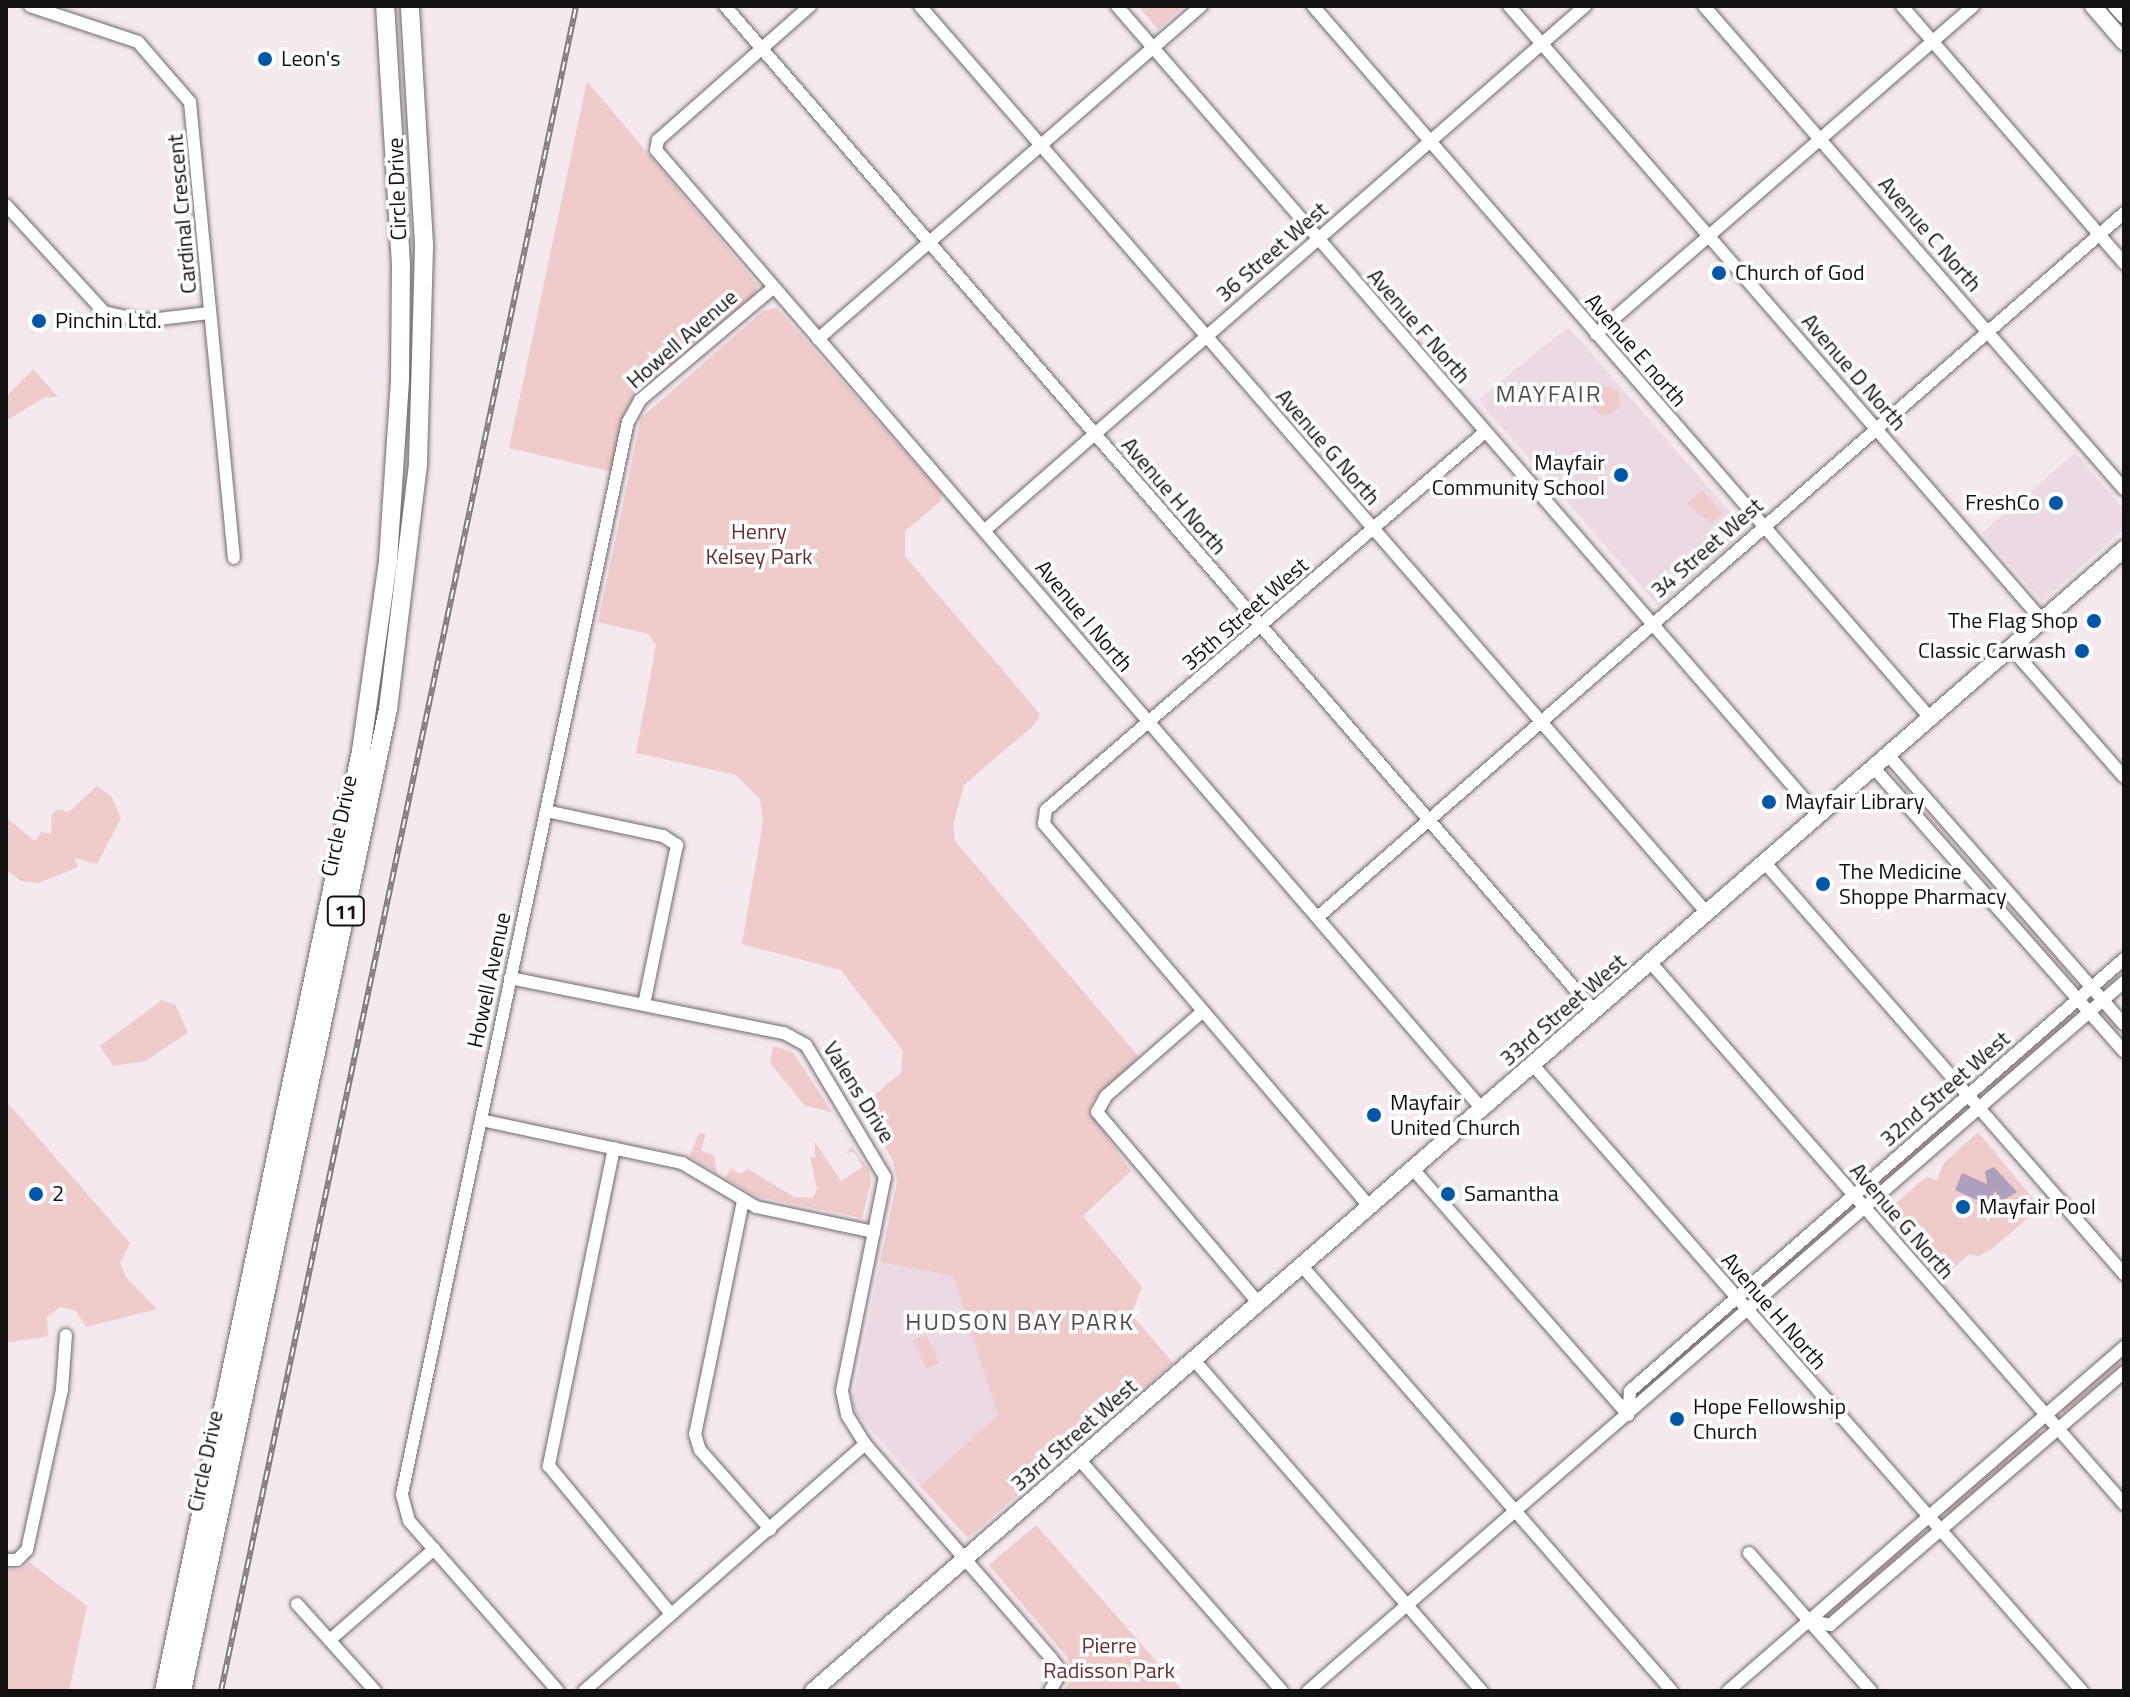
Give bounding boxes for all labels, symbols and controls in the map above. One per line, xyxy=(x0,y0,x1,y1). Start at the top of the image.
place label: Leon's xyxy=(281,46,340,72)
marker: Leon's xyxy=(256,50,274,68)
street label: Cardinal Crescent xyxy=(162,133,202,295)
street label: Circle Drive xyxy=(382,137,412,241)
street label: Avenue C North xyxy=(1873,171,1987,297)
street label: 36 Street West xyxy=(1211,196,1333,308)
place label: Church of God xyxy=(1735,260,1865,286)
street label: Avenue F North xyxy=(1362,263,1476,389)
marker: Church of God xyxy=(1710,264,1728,282)
street label: Howell Avenue xyxy=(621,284,743,394)
street label: Avenue E north xyxy=(1580,288,1692,412)
place label: Pinchin Ltd. xyxy=(55,308,162,334)
street label: Avenue D North xyxy=(1796,308,1912,436)
marker: Pinchin Ltd. xyxy=(30,312,48,330)
district label: MAYFAIR xyxy=(1495,380,1603,408)
street label: Avenue G North xyxy=(1270,383,1386,511)
street label: Avenue H North xyxy=(1116,432,1232,560)
place label: Mayfair Community School xyxy=(1432,449,1605,500)
marker: Mayfair Community School xyxy=(1612,466,1630,484)
place label: FreshCo xyxy=(1965,490,2040,516)
street label: 34 Street West xyxy=(1646,492,1768,604)
marker: FreshCo xyxy=(2047,494,2065,512)
park label: Henry Kelsey Park xyxy=(705,518,813,570)
street label: 35th Street West xyxy=(1176,552,1314,676)
street label: Avenue I North xyxy=(1030,555,1138,677)
place label: The Flag Shop xyxy=(1948,608,2078,634)
marker: The Flag Shop xyxy=(2085,612,2103,630)
place label: Classic Carwash xyxy=(1918,638,2066,664)
marker: Classic Carwash xyxy=(2073,642,2091,660)
street label: Circle Drive xyxy=(315,773,363,879)
place label: Mayfair Library xyxy=(1785,789,1924,815)
marker: Mayfair Library xyxy=(1760,793,1778,811)
place label: The Medicine Shoppe Pharmacy xyxy=(1839,858,2007,910)
marker: The Medicine Shoppe Pharmacy xyxy=(1814,875,1832,893)
road number: 11 xyxy=(326,895,366,927)
street label: Howell Avenue xyxy=(462,910,516,1050)
street label: 33rd Street West xyxy=(1495,948,1631,1072)
street label: 32nd Street West xyxy=(1875,1026,2015,1152)
street label: Valens Drive xyxy=(817,1036,901,1148)
place label: Mayfair United Church xyxy=(1390,1089,1520,1140)
marker: Mayfair United Church xyxy=(1365,1106,1383,1124)
street label: Avenue G North xyxy=(1844,1157,1960,1285)
place label: 2 xyxy=(52,1181,64,1207)
place label: Samantha xyxy=(1464,1181,1559,1207)
marker: 2 xyxy=(27,1185,45,1203)
marker: Samantha xyxy=(1439,1185,1457,1203)
place label: Mayfair Pool xyxy=(1979,1194,2096,1220)
marker: Mayfair Pool xyxy=(1954,1198,1972,1216)
street label: Avenue H North xyxy=(1716,1247,1832,1375)
district label: HUDSON BAY PARK xyxy=(905,1308,1135,1336)
street label: 33rd Street West xyxy=(1006,1373,1142,1497)
place label: Hope Fellowship Church xyxy=(1693,1393,1846,1444)
street label: Circle Drive xyxy=(181,1408,229,1514)
marker: Hope Fellowship Church xyxy=(1668,1410,1686,1428)
park label: Pierre Radisson Park xyxy=(1043,1632,1175,1684)

